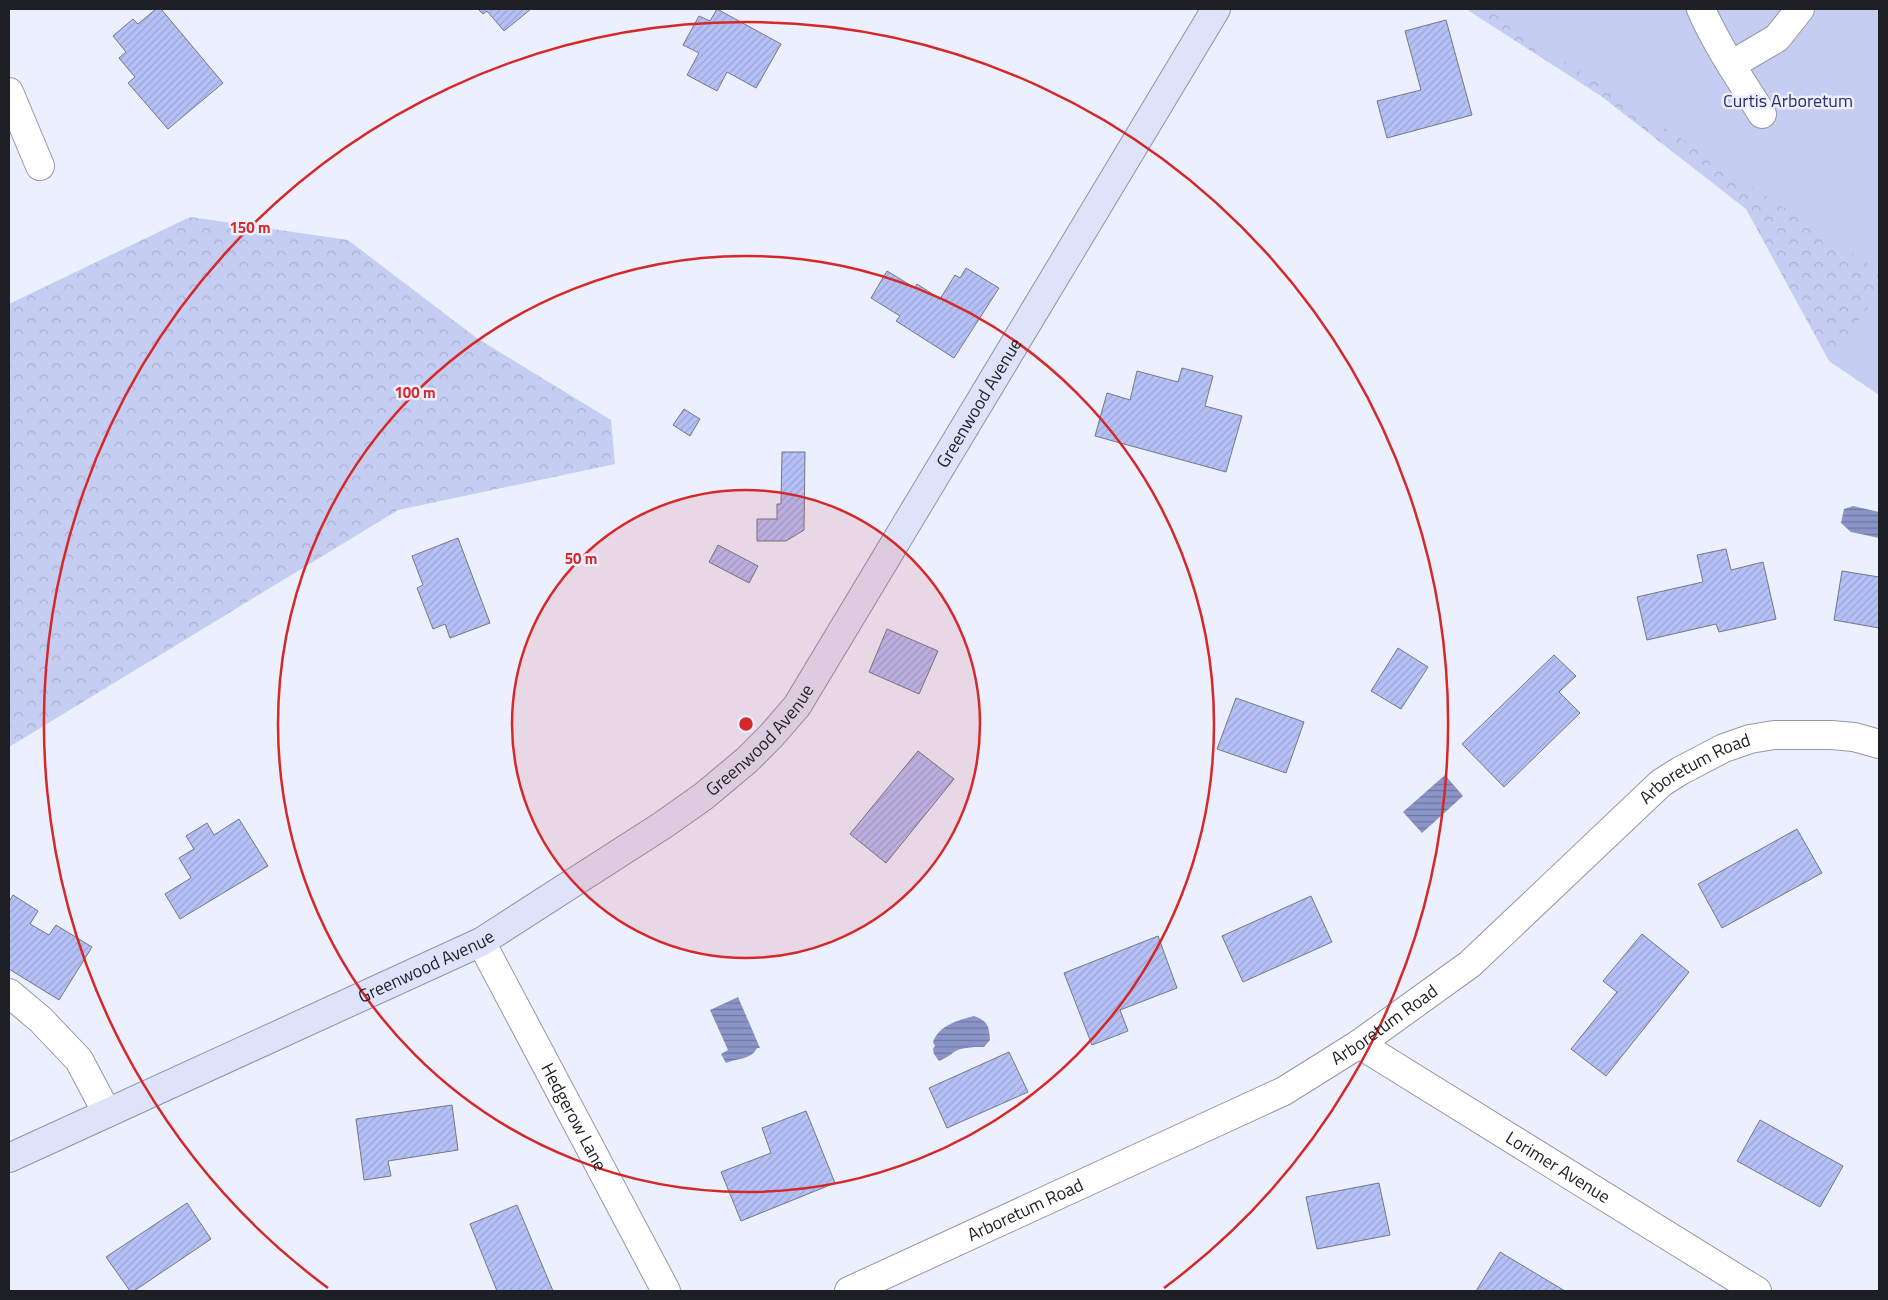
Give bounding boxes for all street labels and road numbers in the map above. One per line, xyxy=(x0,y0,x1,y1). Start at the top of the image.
street label: Greenwood Avenue xyxy=(929,333,1028,473)
street label: Greenwood Avenue xyxy=(699,679,820,802)
street label: Arboretum Road xyxy=(1633,726,1754,810)
street label: Greenwood Avenue xyxy=(354,923,499,1009)
street label: Arboretum Road xyxy=(1325,978,1443,1071)
street label: Hedgerow Lane xyxy=(534,1058,614,1175)
street label: Lorimer Avenue xyxy=(1500,1124,1616,1210)
street label: Arboretum Road xyxy=(963,1171,1087,1248)

